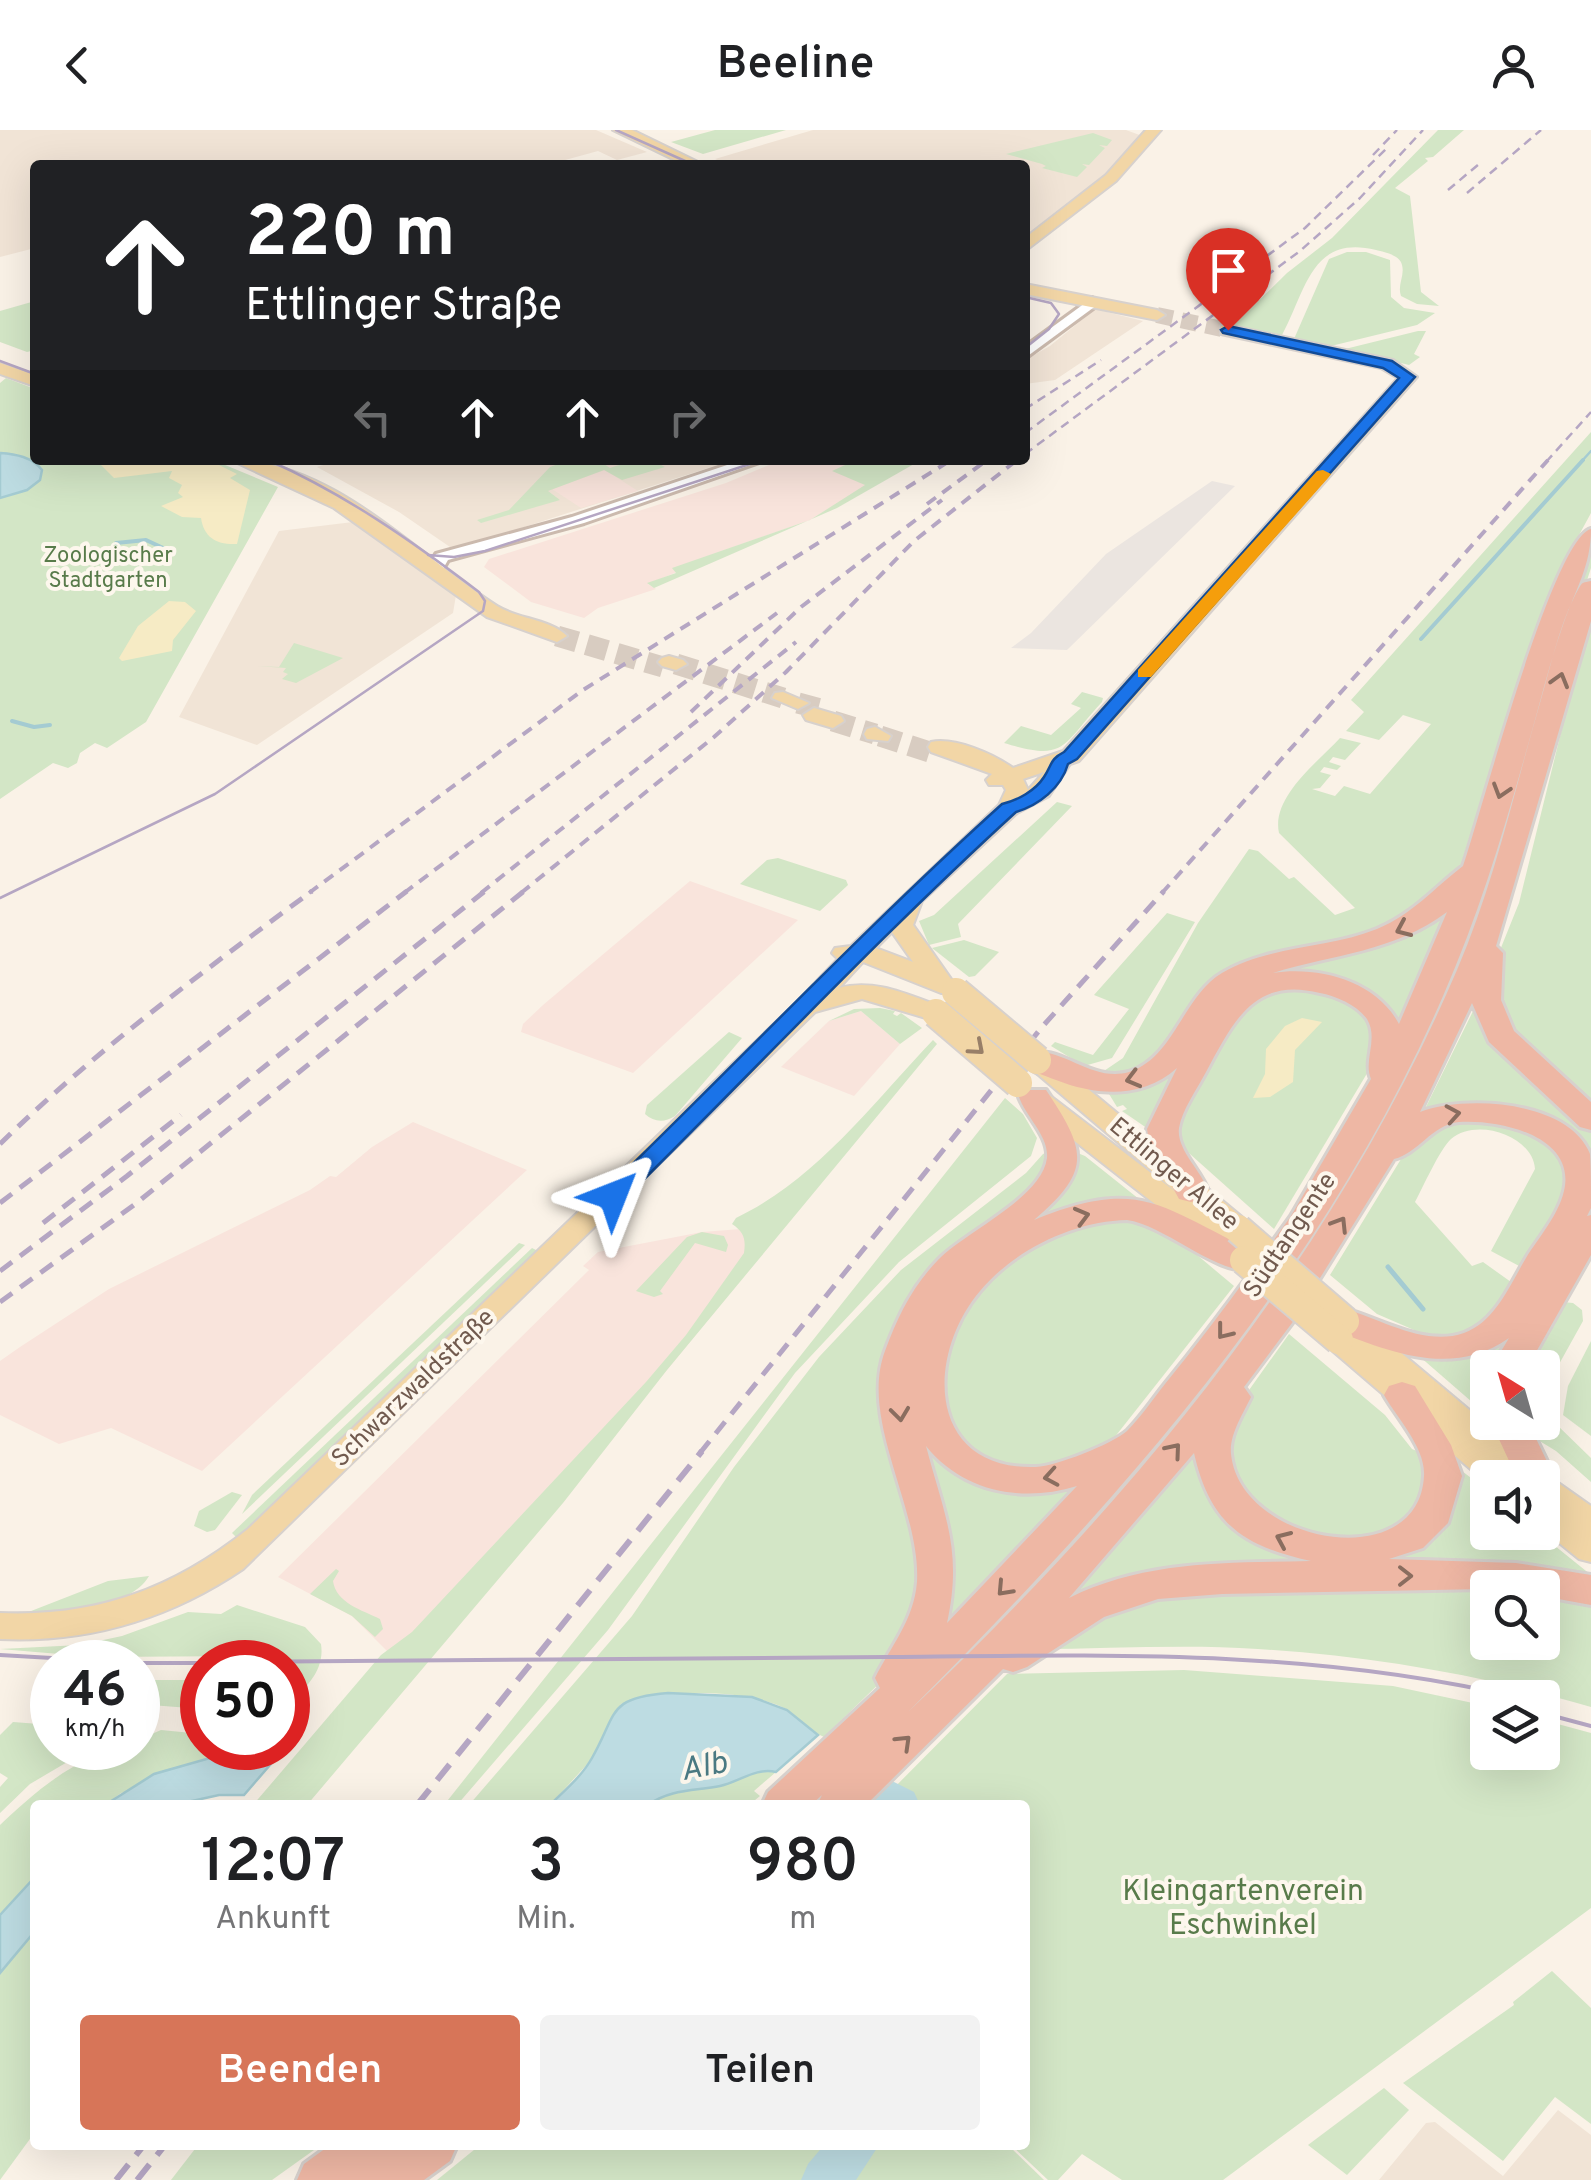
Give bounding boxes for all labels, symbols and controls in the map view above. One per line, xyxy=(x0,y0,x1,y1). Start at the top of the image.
text: Beeline xyxy=(717,37,874,94)
icon: back xyxy=(50,38,105,93)
icon: person xyxy=(1486,38,1541,93)
text: 220 m xyxy=(245,192,455,281)
icon: ahead xyxy=(80,200,210,330)
pin xyxy=(1186,228,1271,331)
icon: arrive xyxy=(1201,243,1256,298)
text: Ettlinger Straße xyxy=(245,279,562,336)
icon: left xyxy=(345,390,400,445)
icon: ahead xyxy=(450,390,505,445)
icon: ahead xyxy=(555,390,610,445)
icon: right xyxy=(660,390,715,445)
park label: Zoologischer Stadtgarten xyxy=(43,543,173,595)
one-way arrow xyxy=(1548,672,1569,689)
one-way arrow xyxy=(1492,781,1513,798)
one-way arrow xyxy=(1396,916,1414,936)
one-way arrow xyxy=(966,1036,984,1054)
one-way arrow xyxy=(1125,1067,1143,1088)
one-way arrow xyxy=(1445,1104,1461,1125)
street label: Ettlinger Allee xyxy=(1101,1111,1245,1239)
position arrow xyxy=(561,1144,665,1248)
street label: Südtangente xyxy=(1237,1167,1345,1305)
one-way arrow xyxy=(1073,1207,1090,1228)
one-way arrow xyxy=(1327,1217,1346,1235)
street label: Schwarzwaldstraße xyxy=(326,1303,502,1475)
one-way arrow xyxy=(1218,1321,1236,1339)
north arrow xyxy=(1470,1350,1560,1440)
map controls xyxy=(1470,1350,1560,1770)
one-way arrow xyxy=(889,1405,910,1422)
one-way arrow xyxy=(1162,1443,1180,1461)
button: sound xyxy=(1470,1460,1560,1550)
one-way arrow xyxy=(1043,1466,1059,1487)
one-way arrow xyxy=(1275,1531,1293,1551)
one-way arrow xyxy=(1398,1565,1413,1587)
button: search xyxy=(1470,1570,1560,1660)
one-way arrow xyxy=(998,1577,1016,1596)
speed limit sign: 50 xyxy=(180,1640,310,1770)
text: 46 xyxy=(64,1661,126,1724)
button: layers xyxy=(1470,1680,1560,1770)
text: km/h xyxy=(65,1714,125,1746)
one-way arrow xyxy=(892,1736,910,1754)
water label: Alb xyxy=(677,1744,731,1792)
text: 12:07 xyxy=(201,1827,345,1903)
text: 3 xyxy=(528,1827,564,1903)
text: 980 xyxy=(747,1827,859,1903)
park label: Kleingartenverein Eschwinkel xyxy=(1122,1874,1364,1945)
text: Ankunft xyxy=(215,1900,331,1940)
text: Min. xyxy=(516,1900,576,1940)
text: m xyxy=(789,1900,816,1940)
button: Beenden xyxy=(80,2015,520,2130)
button: Teilen xyxy=(540,2015,980,2130)

